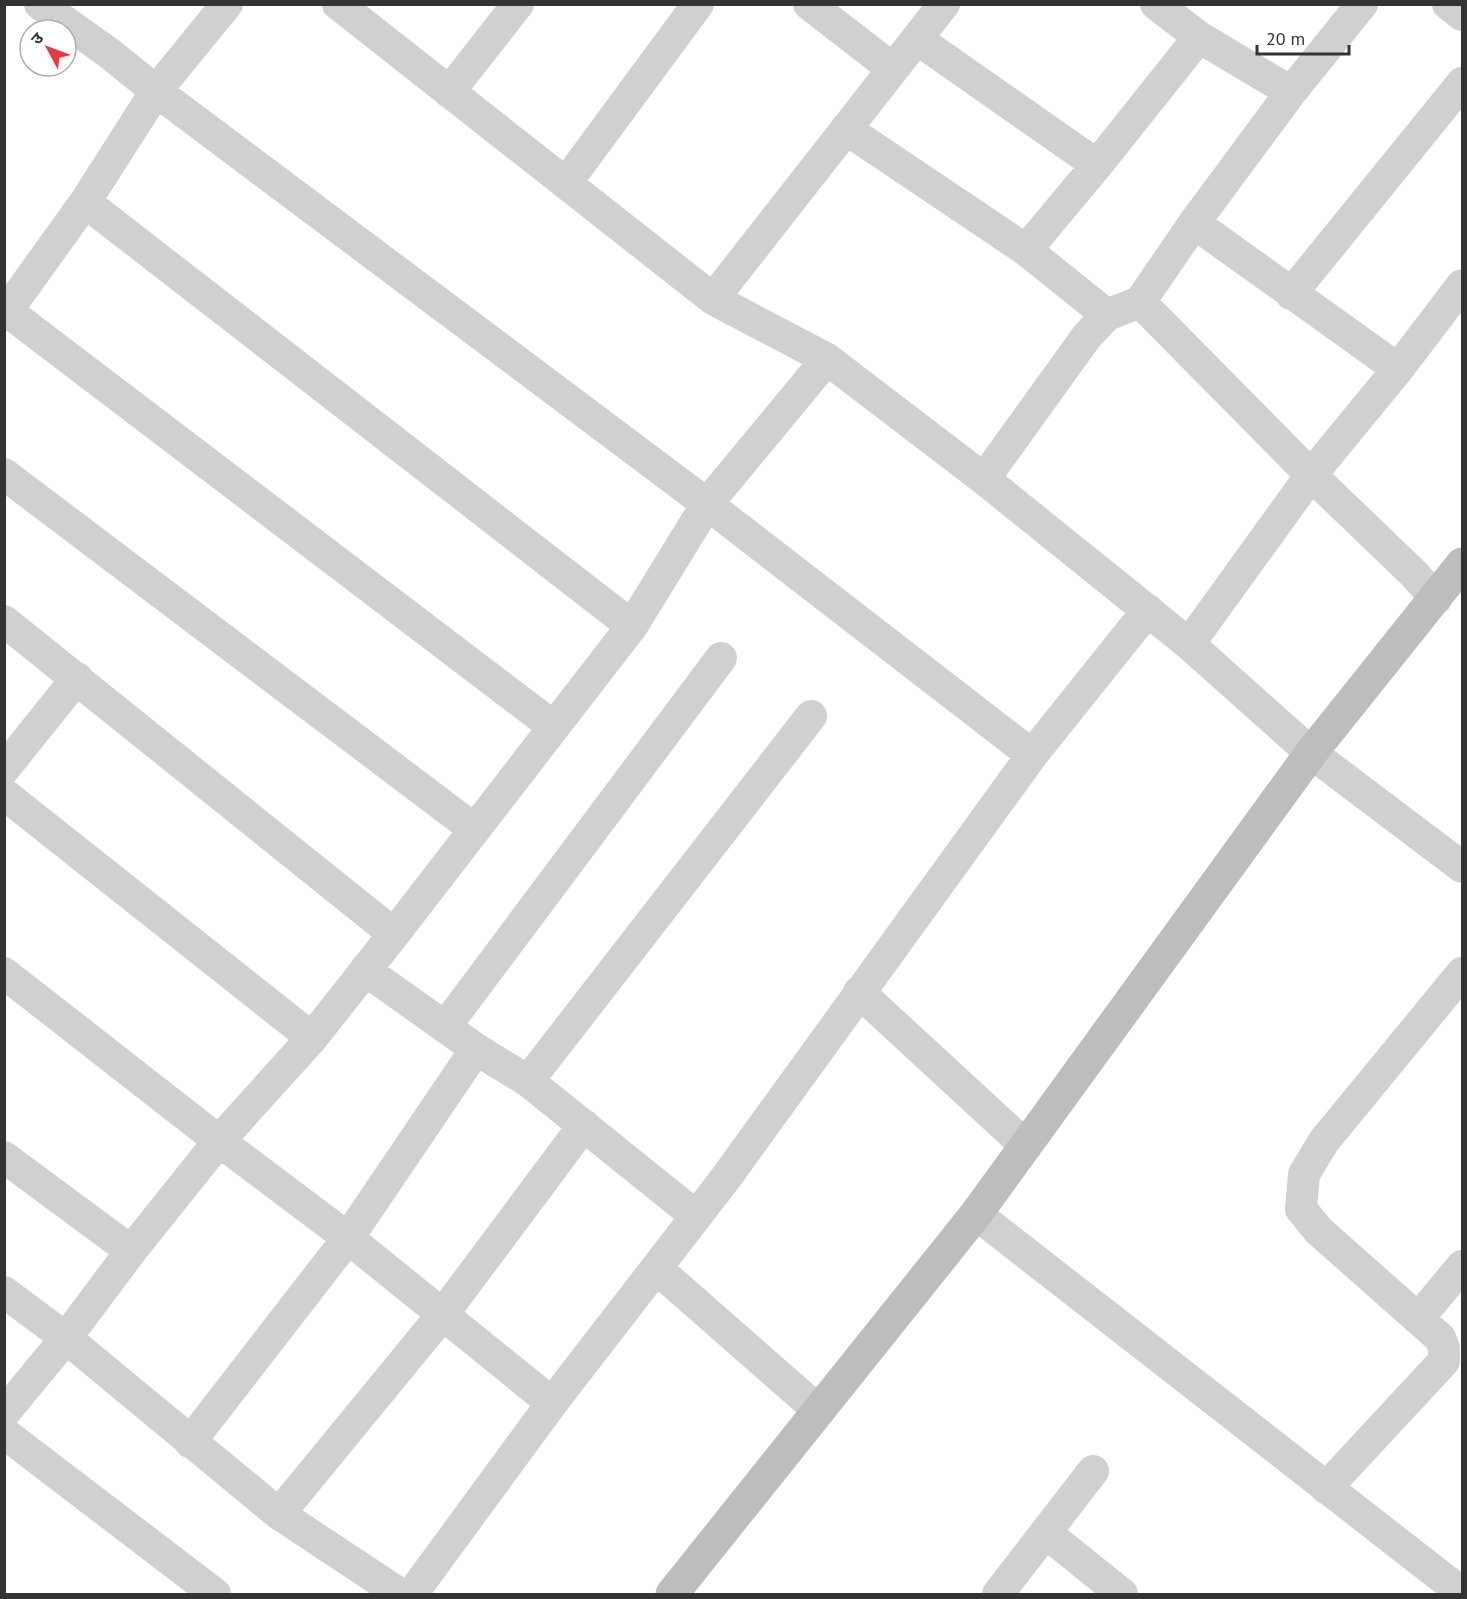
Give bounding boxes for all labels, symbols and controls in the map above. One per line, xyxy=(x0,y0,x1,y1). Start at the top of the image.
north arrow xyxy=(18,18,78,78)
scale bar xyxy=(1257,18,1348,56)
text: 20 m xyxy=(1266,27,1305,50)
text: उ xyxy=(26,28,48,48)

